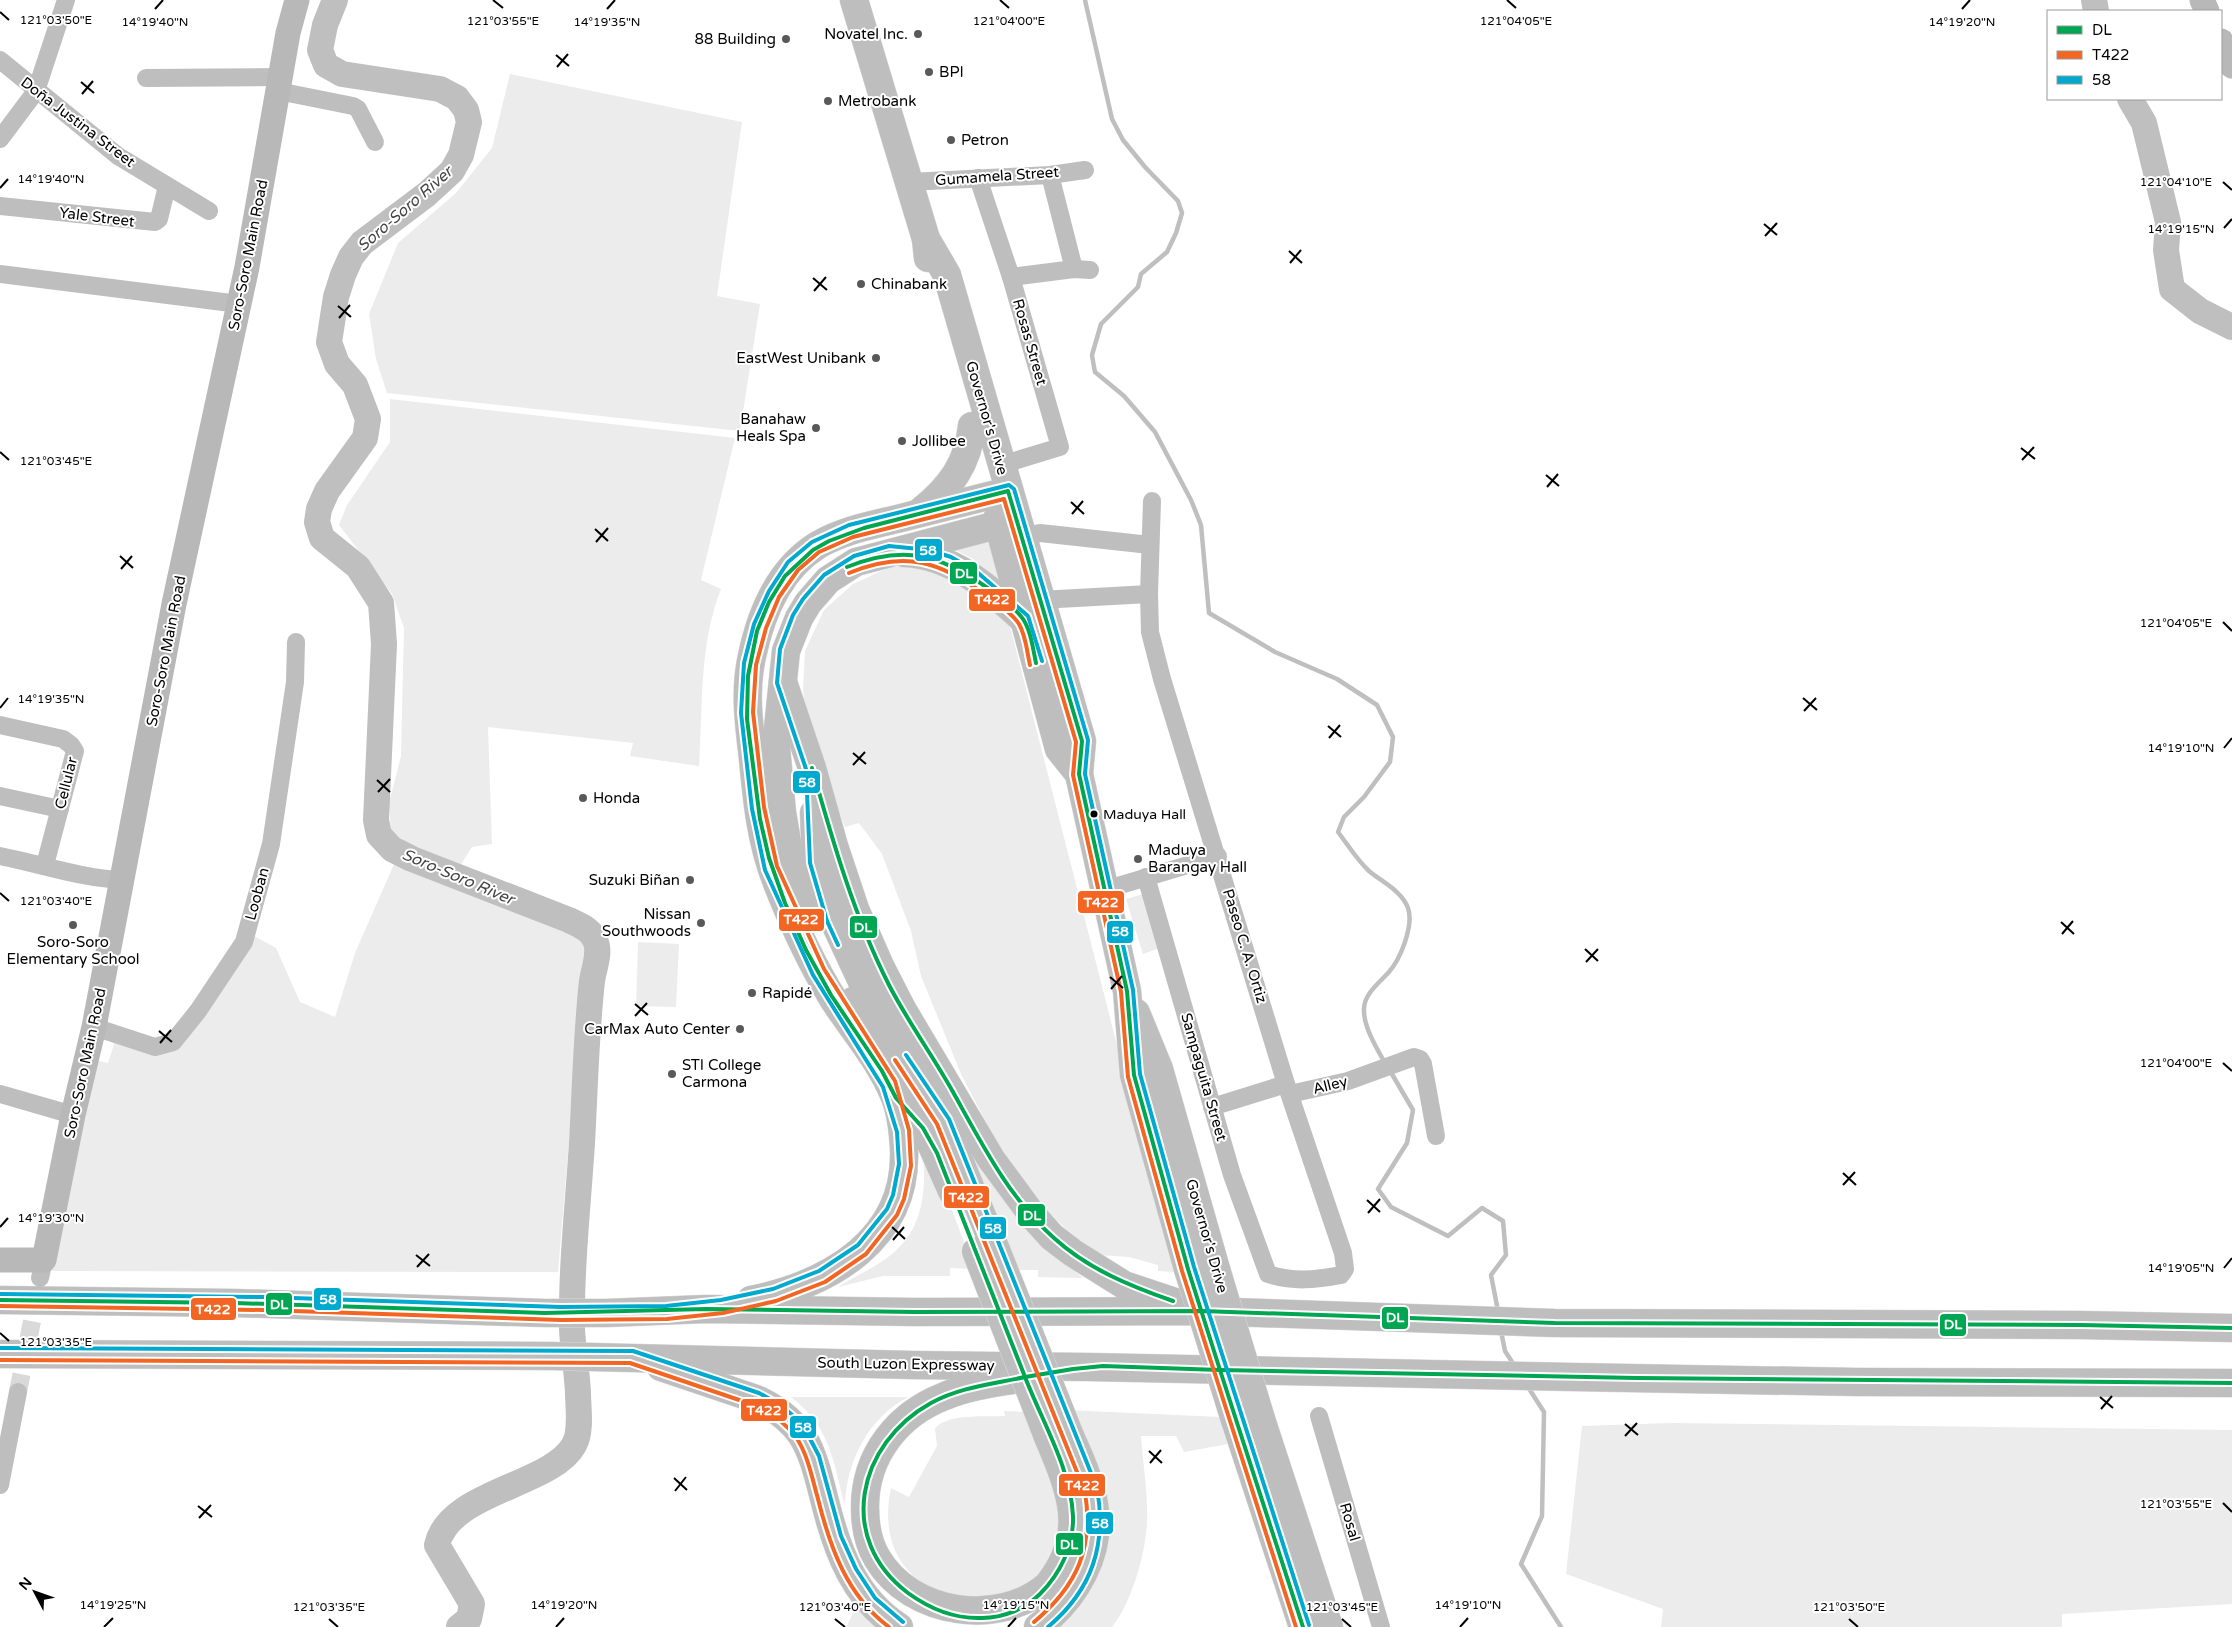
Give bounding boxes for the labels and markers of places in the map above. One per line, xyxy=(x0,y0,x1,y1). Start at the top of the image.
place label: Novatel Inc. xyxy=(824,25,908,43)
marker: Novatel Inc. xyxy=(912,28,924,40)
place label: 88 Building xyxy=(695,30,776,48)
marker: 88 Building xyxy=(780,33,792,45)
place label: BPI xyxy=(939,63,964,81)
marker: BPI xyxy=(923,66,935,78)
place label: Metrobank xyxy=(838,92,916,110)
marker: Metrobank xyxy=(822,95,834,107)
place label: Petron xyxy=(961,131,1009,149)
marker: Petron xyxy=(945,134,957,146)
place label: Chinabank xyxy=(871,275,947,293)
marker: Chinabank xyxy=(855,278,867,290)
place label: EastWest Unibank xyxy=(736,349,866,367)
marker: EastWest Unibank xyxy=(870,352,882,364)
place label: Banahaw Heals Spa xyxy=(736,410,806,445)
marker: Banahaw Heals Spa xyxy=(810,422,822,434)
place label: Jollibee xyxy=(912,432,966,450)
marker: Jollibee xyxy=(896,435,908,447)
place label: Honda xyxy=(593,789,640,807)
marker: Honda xyxy=(577,792,589,804)
place label: Maduya Hall xyxy=(1103,806,1186,823)
marker: Maduya Hall xyxy=(1089,809,1099,819)
place label: Maduya Barangay Hall xyxy=(1148,841,1247,876)
marker: Maduya Barangay Hall xyxy=(1132,853,1144,865)
place label: Suzuki Biñan xyxy=(589,871,680,889)
marker: Suzuki Biñan xyxy=(684,874,696,886)
place label: Nissan Southwoods xyxy=(602,905,691,940)
marker: Nissan Southwoods xyxy=(695,917,707,929)
marker: Soro-Soro Elementary School xyxy=(67,919,79,931)
place label: Soro-Soro Elementary School xyxy=(6,933,140,968)
place label: Rapidé xyxy=(762,984,812,1002)
marker: Rapidé xyxy=(746,987,758,999)
place label: CarMax Auto Center xyxy=(584,1020,730,1038)
marker: CarMax Auto Center xyxy=(734,1023,746,1035)
place label: STI College Carmona xyxy=(682,1056,761,1091)
marker: STI College Carmona xyxy=(666,1068,678,1080)

